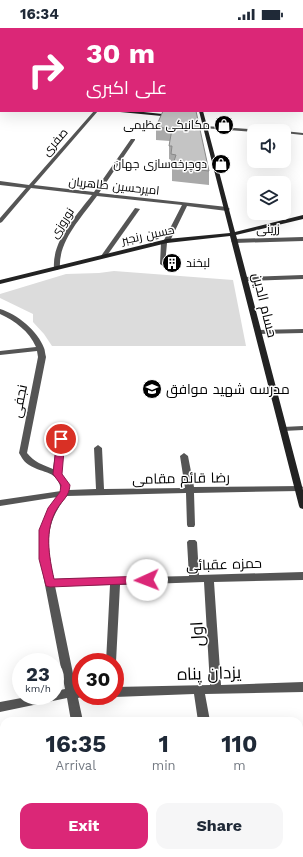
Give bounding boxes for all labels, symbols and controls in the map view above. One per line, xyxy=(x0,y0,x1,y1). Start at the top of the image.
text: 16:34 xyxy=(20,5,59,23)
text: 30 m xyxy=(86,37,155,70)
icon: right xyxy=(20,44,72,96)
text: علی اکبری xyxy=(86,77,167,98)
shop icon: مکانیکی عظیمی xyxy=(213,114,235,136)
place label: مکانیکی عظیمی xyxy=(123,118,210,132)
map controls xyxy=(247,124,291,220)
button: sound xyxy=(247,124,291,168)
street label: صفری xyxy=(39,125,71,159)
shop icon: دوچرخه‌سازی جهان xyxy=(210,153,232,175)
place label: دوچرخه‌سازی جهان xyxy=(113,157,207,173)
street label: امیرحسین طاهریان xyxy=(68,174,160,198)
button: layers xyxy=(247,176,291,220)
street label: نوروزی xyxy=(47,205,77,241)
street label: زرینی xyxy=(256,222,280,236)
street label: حسین رنجبر xyxy=(119,223,176,248)
building icon: لبخند xyxy=(161,252,183,274)
place label: لبخند xyxy=(186,256,210,270)
street label: حسام الدین xyxy=(247,271,281,339)
school or university icon: مدرسه شهید موافق xyxy=(141,378,163,400)
place label: مدرسه شهید موافق xyxy=(166,381,290,398)
street label: نجفی xyxy=(8,383,30,419)
pin xyxy=(44,422,78,456)
icon: arrive xyxy=(50,428,72,450)
street label: رضا قائم مقامی xyxy=(132,469,230,489)
street label: حمزه عقبائی xyxy=(186,555,262,573)
position arrow xyxy=(126,559,168,601)
street label: اول xyxy=(186,621,209,647)
speed limit sign: 30 xyxy=(72,653,124,705)
text: 23 xyxy=(26,662,50,686)
street label: یزدان پناه xyxy=(177,662,242,686)
text: km/h xyxy=(25,683,51,694)
text: 16:35 xyxy=(46,730,106,758)
text: 1 xyxy=(159,730,169,758)
text: 110 xyxy=(221,730,257,758)
text: Arrival xyxy=(56,758,96,773)
text: min xyxy=(152,758,176,773)
text: m xyxy=(233,758,246,773)
button: Exit xyxy=(20,803,148,849)
button: Share xyxy=(156,803,283,849)

